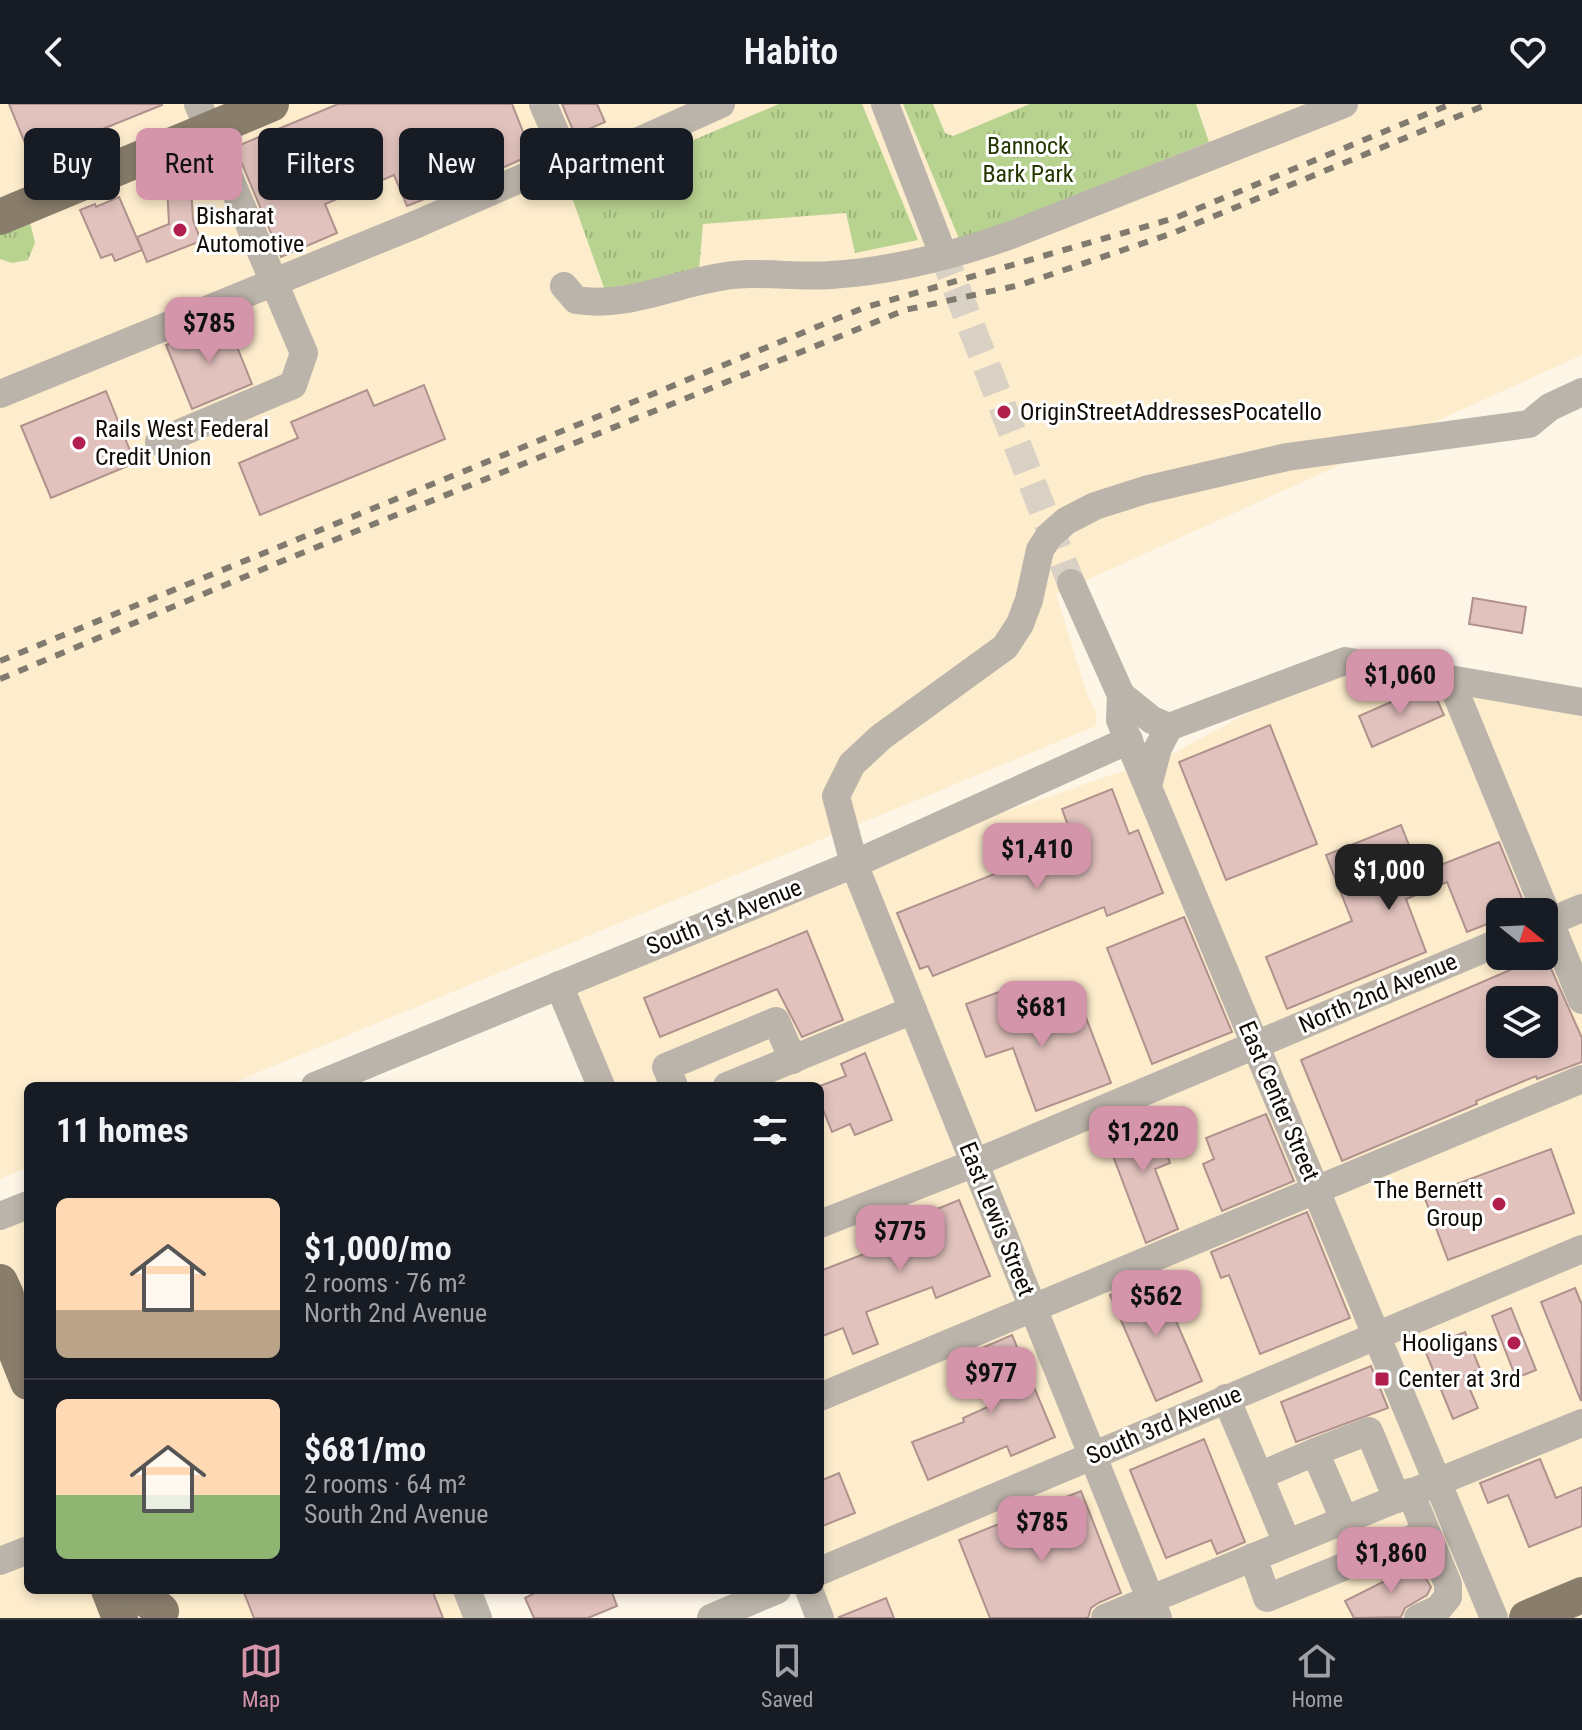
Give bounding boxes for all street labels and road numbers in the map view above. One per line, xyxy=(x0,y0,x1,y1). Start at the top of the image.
street label: South 1st Avenue xyxy=(642,873,806,961)
street label: North 2nd Avenue xyxy=(1295,947,1461,1039)
street label: East Center Street xyxy=(1233,1017,1325,1185)
street label: East Lewis Street xyxy=(953,1138,1041,1300)
street label: South 3rd Avenue xyxy=(1082,1380,1246,1470)

